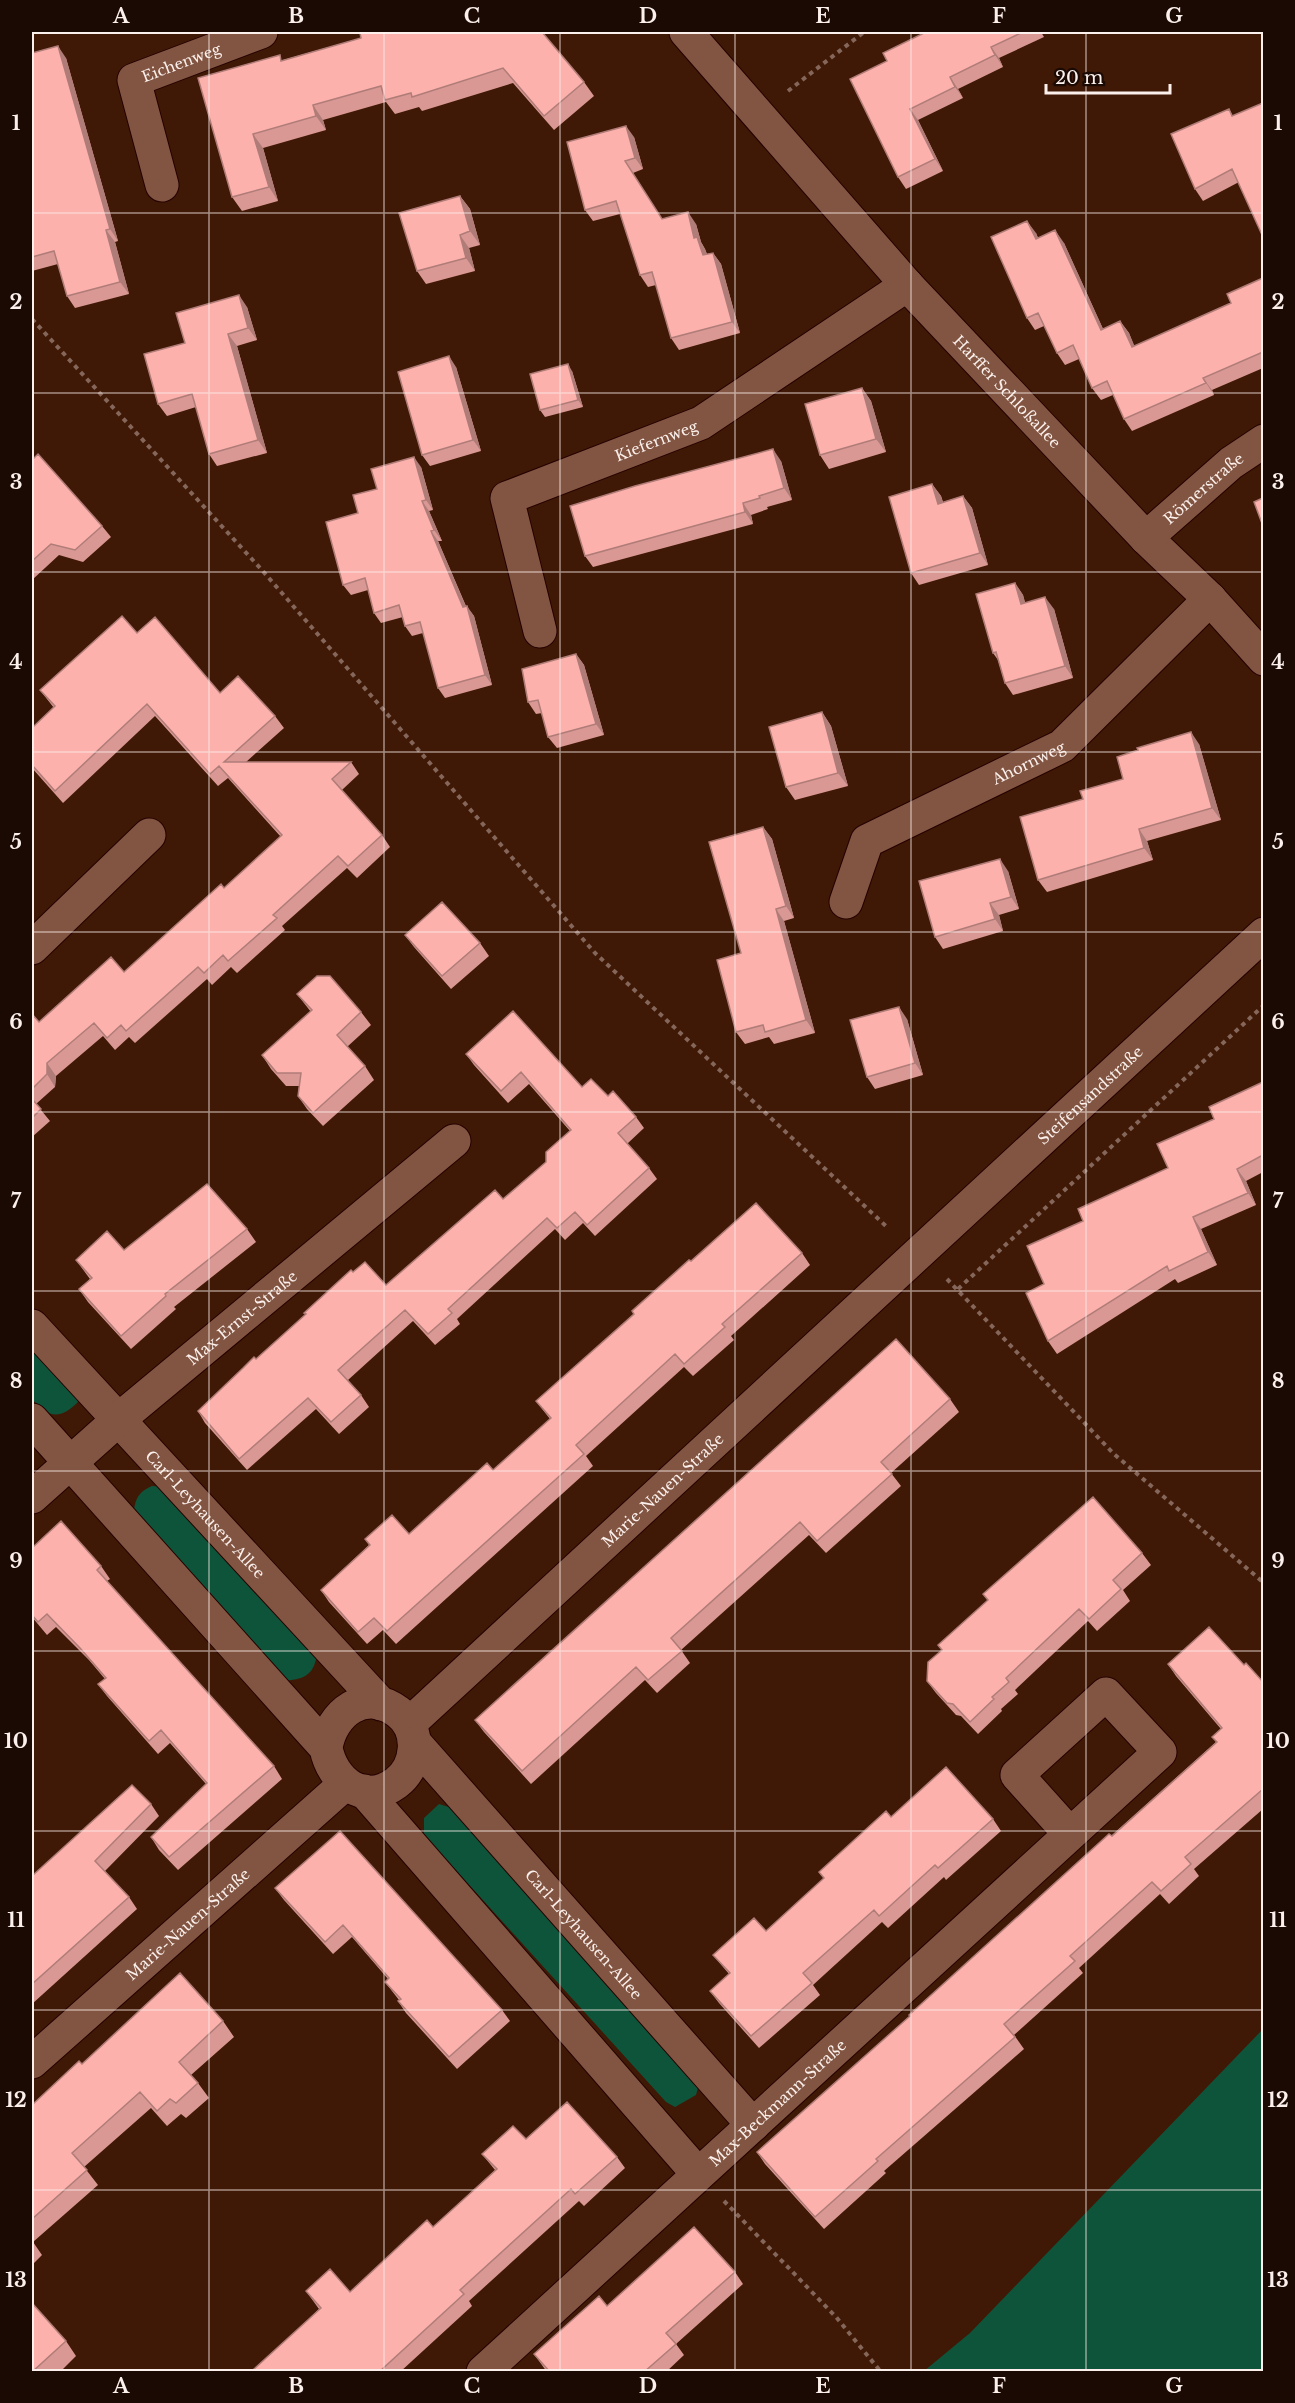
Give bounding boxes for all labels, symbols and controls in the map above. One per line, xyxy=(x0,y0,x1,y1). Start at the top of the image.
text: A xyxy=(112,4,130,28)
text: B xyxy=(288,4,304,28)
text: C xyxy=(464,4,480,28)
text: D xyxy=(639,4,657,28)
text: E xyxy=(815,4,831,28)
text: F xyxy=(992,4,1006,28)
text: G xyxy=(1165,4,1183,28)
street label: Eichenweg xyxy=(139,38,224,86)
scale bar xyxy=(1046,57,1170,95)
text: 20 m xyxy=(1055,67,1103,89)
text: 1 xyxy=(12,111,21,135)
text: 1 xyxy=(1274,111,1283,135)
text: 2 xyxy=(9,290,23,314)
text: 2 xyxy=(1271,290,1285,314)
street label: Harffer Schloßallee xyxy=(950,331,1065,452)
street label: Kiefernweg xyxy=(612,415,701,465)
street label: Römerstraße xyxy=(1159,448,1247,528)
text: 3 xyxy=(10,470,22,494)
text: 3 xyxy=(1272,470,1284,494)
text: 4 xyxy=(9,650,23,674)
text: 4 xyxy=(1271,650,1285,674)
street label: Ahornweg xyxy=(988,736,1069,789)
text: 5 xyxy=(10,830,22,854)
text: 5 xyxy=(1272,830,1284,854)
text: 6 xyxy=(9,1010,23,1034)
text: 6 xyxy=(1271,1010,1285,1034)
street label: Steifensandstraße xyxy=(1033,1042,1146,1148)
text: 7 xyxy=(11,1189,22,1213)
text: 7 xyxy=(1273,1189,1284,1213)
street label: Max-Ernst-Straße xyxy=(183,1266,301,1369)
text: 8 xyxy=(10,1369,22,1393)
text: 8 xyxy=(1272,1369,1284,1393)
street label: Marie-Nauen-Straße xyxy=(597,1429,727,1551)
street label: Carl-Leyhausen-Allee xyxy=(142,1446,270,1582)
text: 9 xyxy=(9,1549,23,1573)
text: 9 xyxy=(1271,1549,1285,1573)
text: 10 xyxy=(4,1729,28,1753)
text: 10 xyxy=(1266,1729,1290,1753)
street label: Marie-Nauen-Straße xyxy=(122,1864,253,1984)
street label: Carl-Leyhausen-Allee xyxy=(521,1865,647,2003)
text: 11 xyxy=(7,1908,25,1932)
text: 11 xyxy=(1269,1908,1287,1932)
street label: Max-Beckmann-Straße xyxy=(705,2035,850,2170)
text: 12 xyxy=(5,2088,27,2112)
text: 12 xyxy=(1267,2088,1289,2112)
text: 13 xyxy=(5,2268,27,2292)
text: 13 xyxy=(1267,2268,1289,2292)
text: A xyxy=(112,2374,130,2398)
text: B xyxy=(288,2374,304,2398)
text: C xyxy=(464,2374,480,2398)
text: D xyxy=(639,2374,657,2398)
text: E xyxy=(815,2374,831,2398)
text: F xyxy=(992,2374,1006,2398)
text: G xyxy=(1165,2374,1183,2398)

